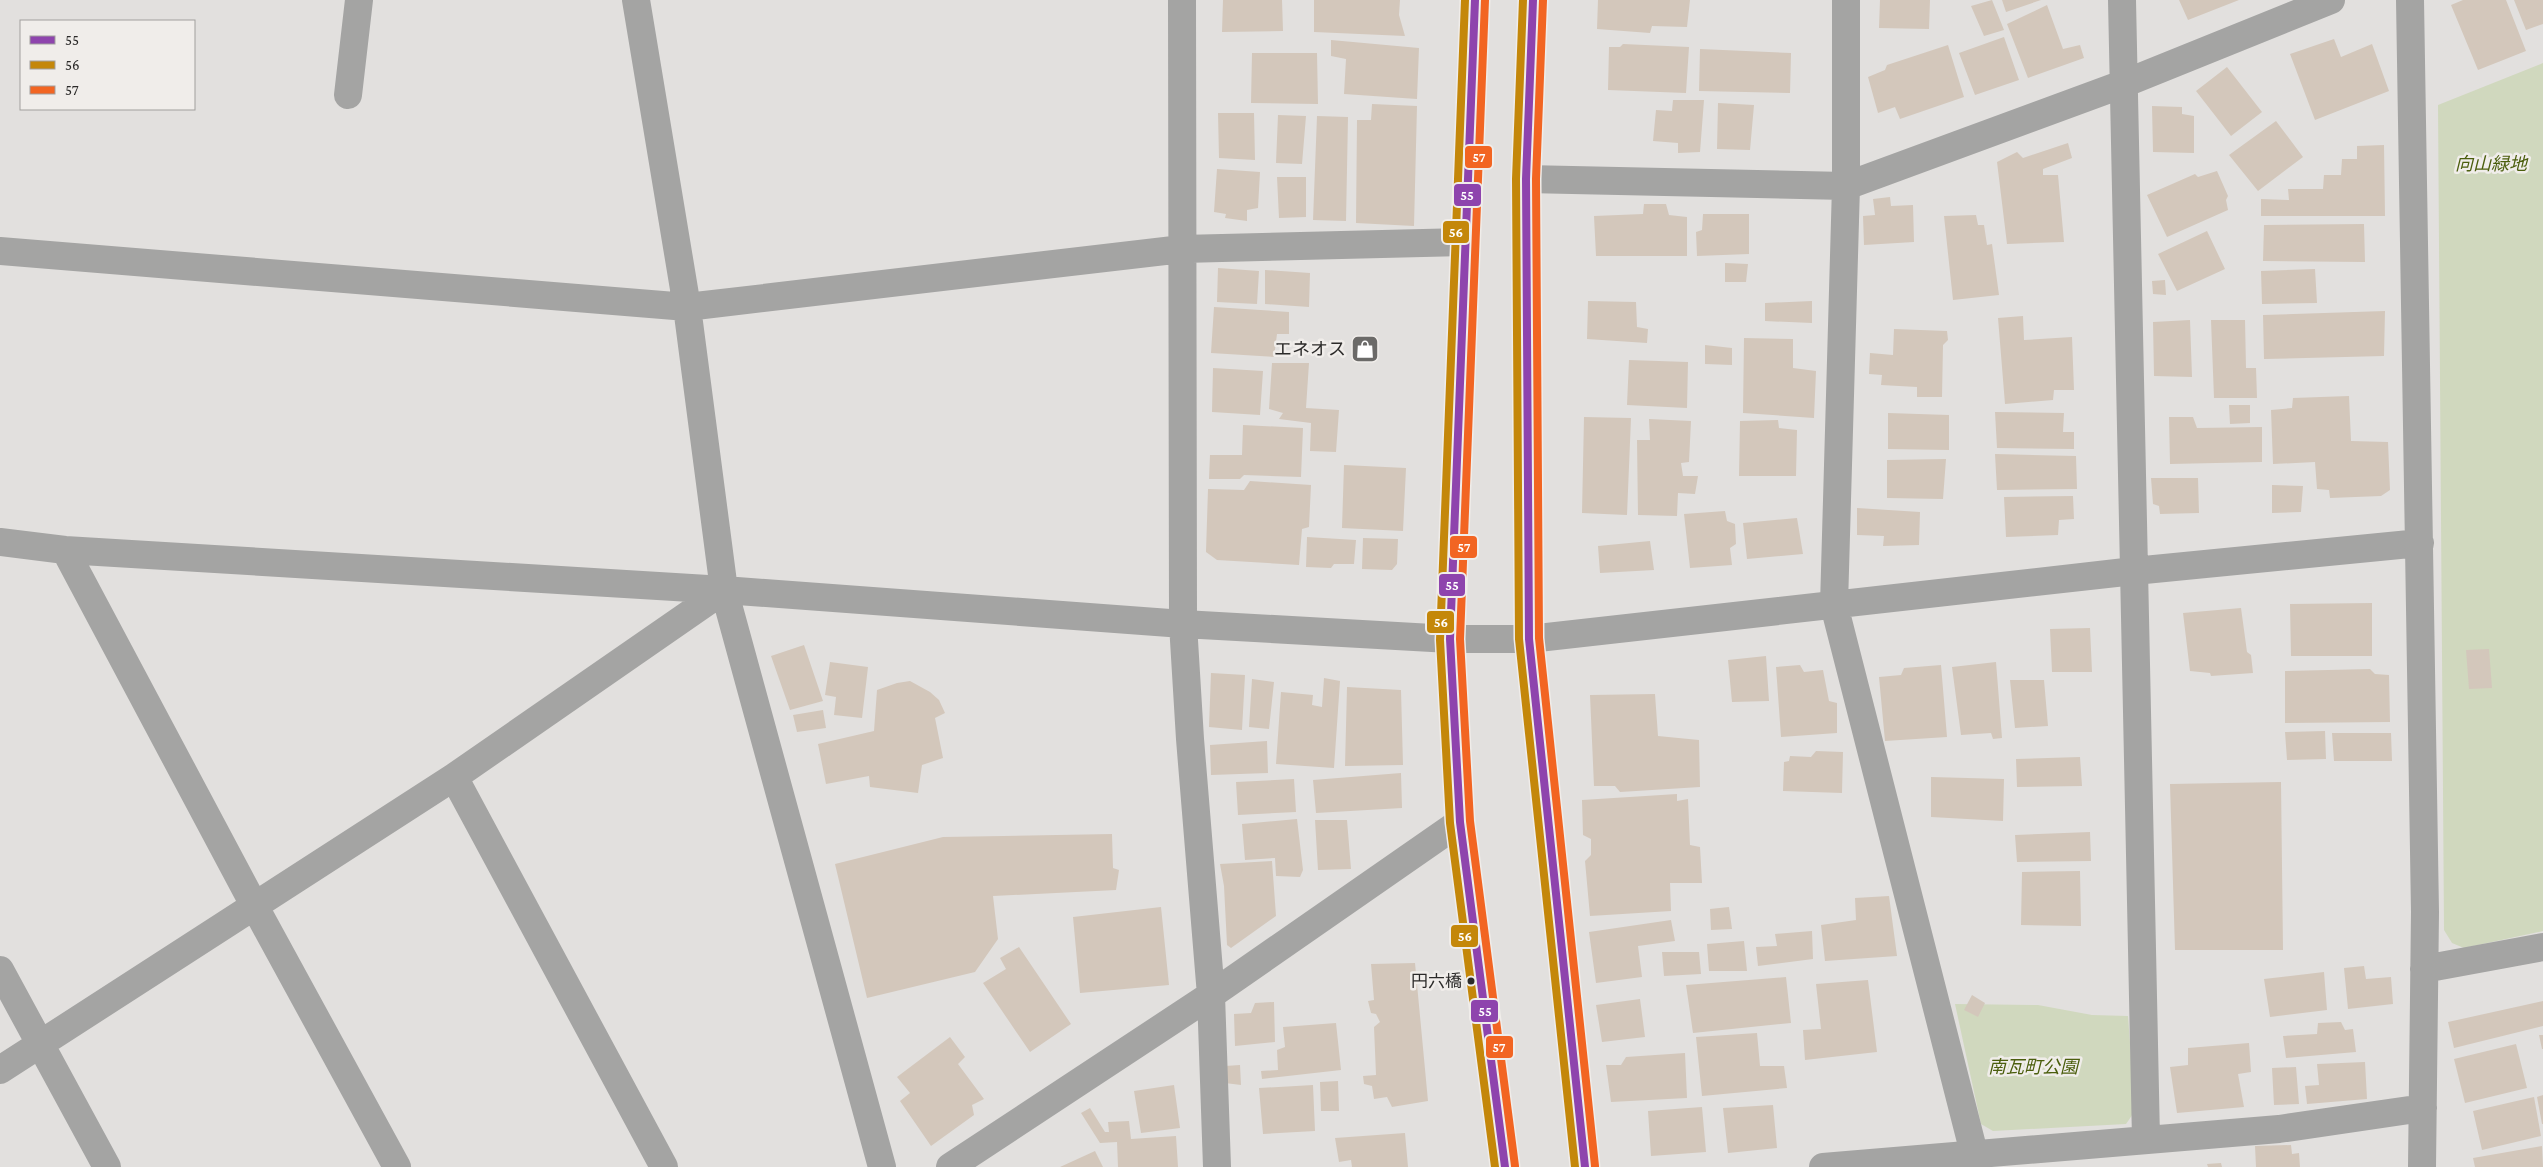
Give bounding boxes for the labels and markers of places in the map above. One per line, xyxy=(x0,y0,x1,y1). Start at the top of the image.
shop icon: エネオス xyxy=(1350,334,1380,364)
place label: エネオス xyxy=(1274,339,1346,359)
place label: 円六橋 xyxy=(1411,972,1462,991)
marker: 円六橋 xyxy=(1466,976,1476,986)

